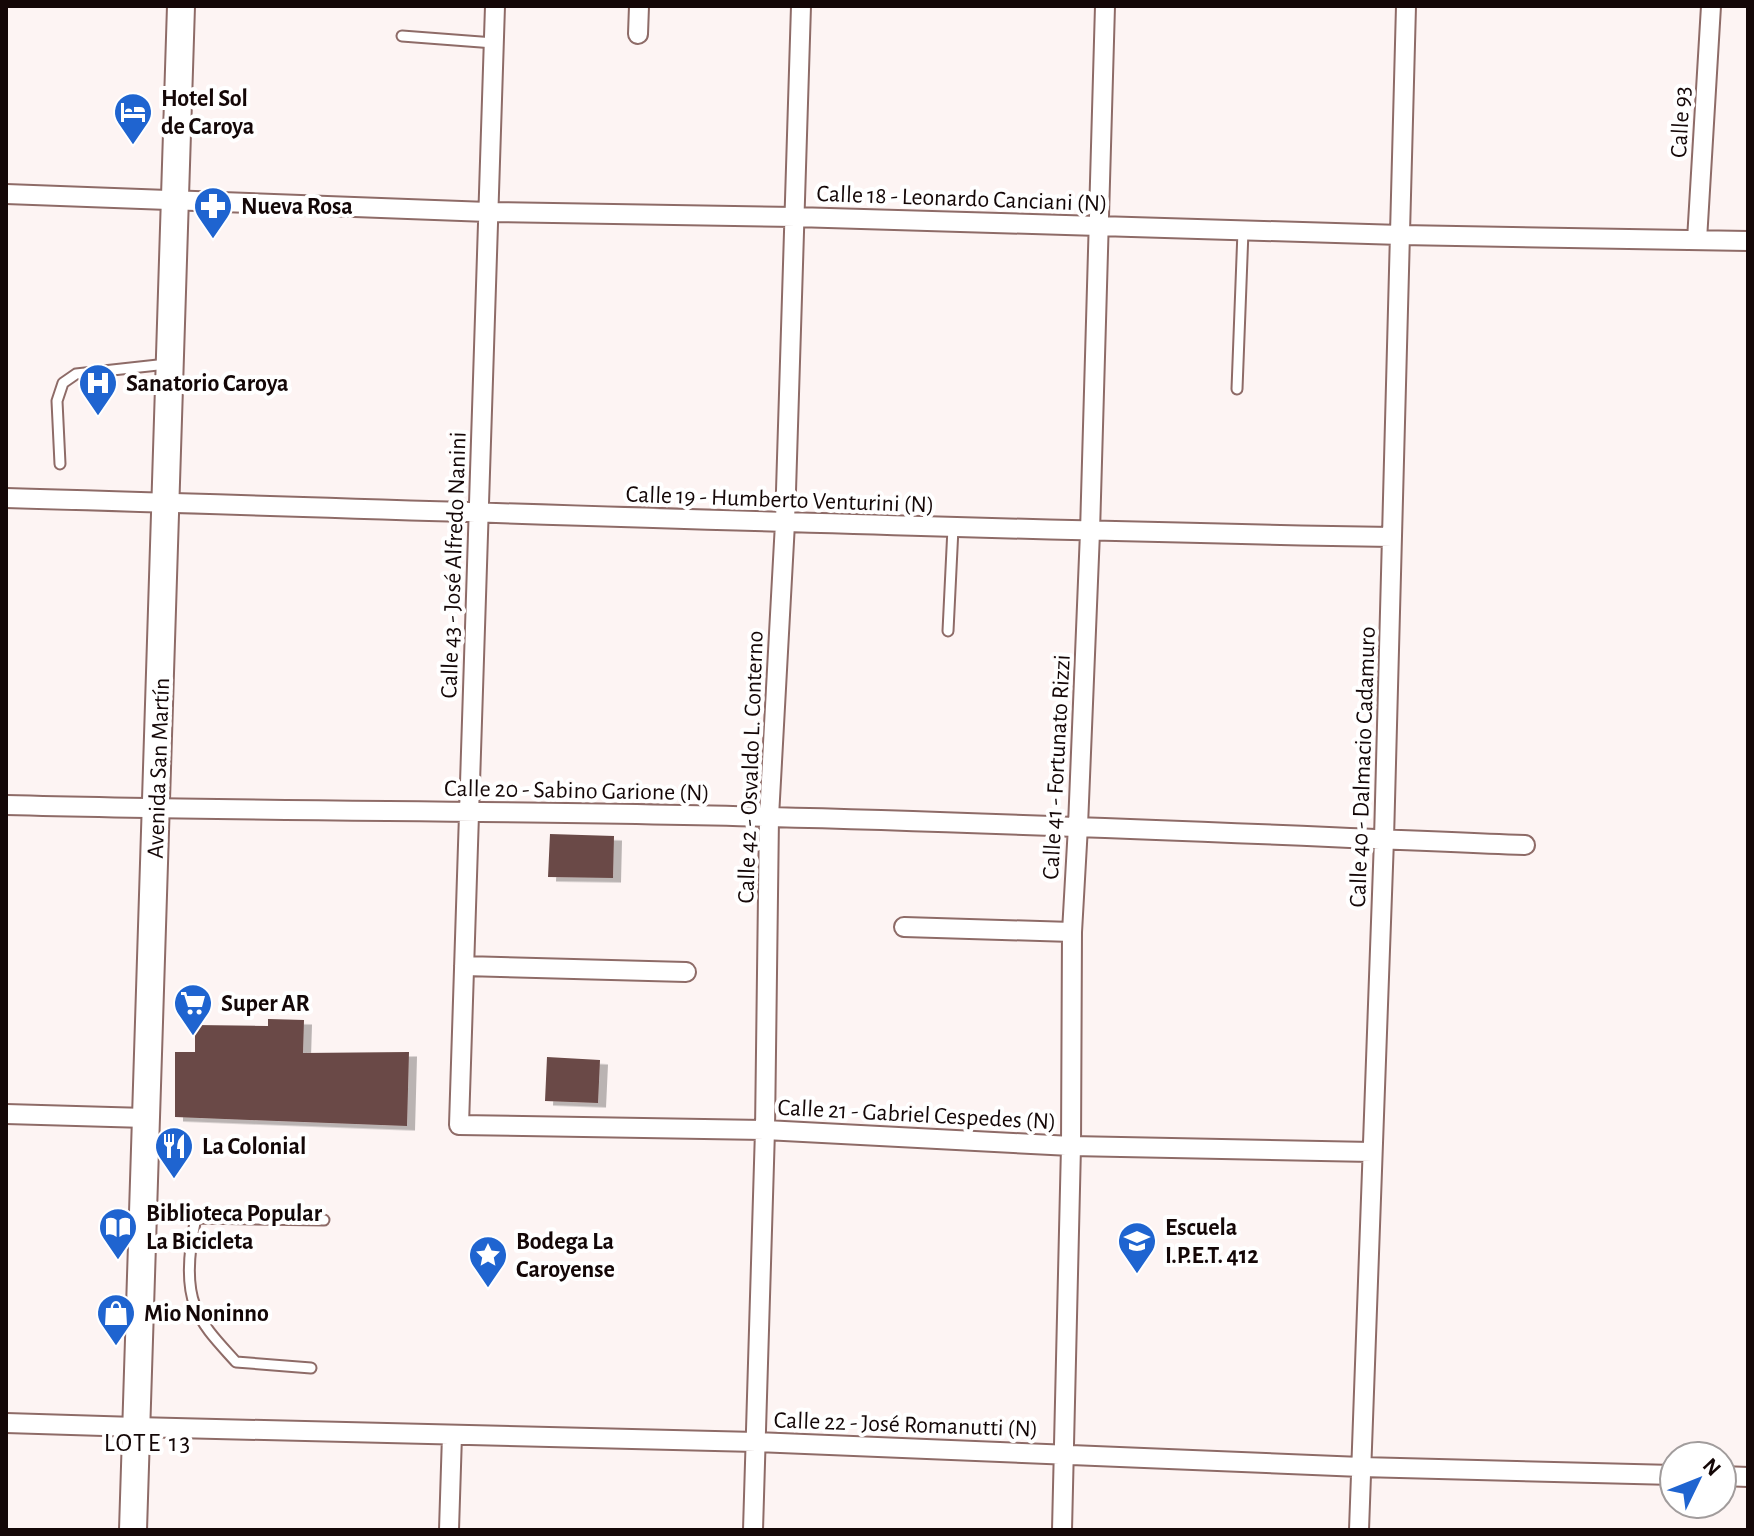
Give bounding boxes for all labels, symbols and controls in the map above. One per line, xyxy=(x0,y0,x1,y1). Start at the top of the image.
street label: Calle 93 xyxy=(1667,86,1695,158)
place label: Hotel Sol de Caroya xyxy=(161,87,254,139)
hotel icon: Hotel Sol de Caroya xyxy=(112,91,154,146)
street label: Calle 18 - Leonardo Canciani (N) xyxy=(816,182,1108,216)
pharmacy icon: Nueva Rosa xyxy=(192,185,234,240)
place label: Nueva Rosa xyxy=(241,195,353,219)
hospital icon: Sanatorio Caroya xyxy=(77,362,119,417)
place label: Sanatorio Caroya xyxy=(126,372,289,396)
street label: Calle 43 - José Alfredo Nanini xyxy=(437,431,471,699)
street label: Calle 19 - Humberto Venturini (N) xyxy=(625,483,935,517)
street label: Calle 40 - Dalmacio Cadamuro xyxy=(1346,626,1380,908)
street label: Calle 42 - Osvaldo L. Conterno xyxy=(734,630,768,904)
street label: Calle 41 - Fortunato Rizzi xyxy=(1039,654,1075,880)
street label: Avenida San Martín xyxy=(144,677,174,859)
street label: Calle 20 - Sabino Garione (N) xyxy=(444,777,710,805)
supermarket icon: Super AR xyxy=(172,982,214,1037)
place label: Super AR xyxy=(221,992,310,1016)
street label: Calle 21 - Gabriel Cespedes (N) xyxy=(777,1096,1057,1134)
restaurant icon: La Colonial xyxy=(153,1125,195,1180)
place label: La Colonial xyxy=(202,1135,306,1159)
place label: Biblioteca Popular La Bicicleta xyxy=(146,1202,323,1254)
library icon: Biblioteca Popular La Bicicleta xyxy=(97,1206,139,1261)
place label: Escuela I.P.E.T. 412 xyxy=(1165,1216,1259,1268)
school or university icon: Escuela I.P.E.T. 412 xyxy=(1116,1220,1158,1275)
place label: Bodega La Caroyense xyxy=(516,1230,615,1282)
place icon: Bodega La Caroyense xyxy=(467,1234,509,1289)
shop icon: Mio Noninno xyxy=(95,1292,137,1347)
place label: Mio Noninno xyxy=(144,1302,269,1326)
street label: Calle 22 - José Romanutti (N) xyxy=(773,1408,1039,1442)
district label: LOTE 13 xyxy=(104,1430,192,1456)
north arrow xyxy=(1658,1440,1738,1520)
text: N xyxy=(1699,1454,1725,1480)

